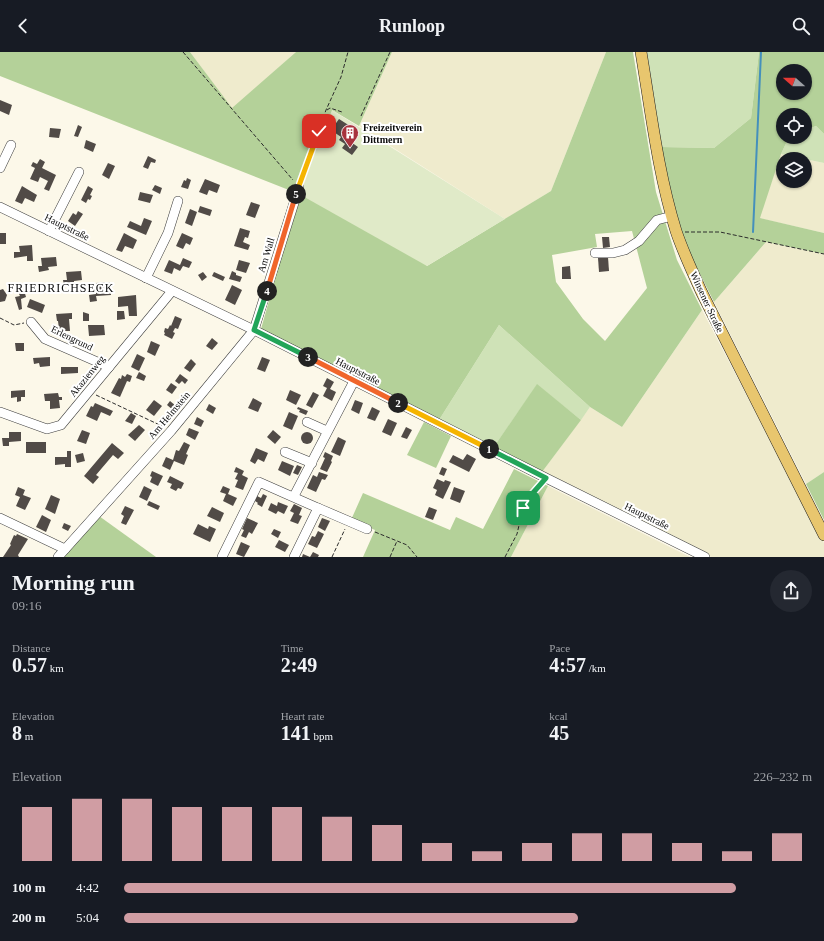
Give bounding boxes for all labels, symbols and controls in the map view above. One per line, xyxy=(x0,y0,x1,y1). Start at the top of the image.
icon: back xyxy=(12,15,34,37)
icon: search xyxy=(790,15,812,37)
text: Runloop xyxy=(379,16,445,36)
north arrow xyxy=(776,64,812,100)
map controls xyxy=(776,64,812,188)
button: locate xyxy=(776,108,812,144)
pin xyxy=(302,114,336,148)
icon: check xyxy=(308,120,330,142)
place label: Freizeitverein Dittmern xyxy=(363,122,422,145)
building icon: Freizeitverein Dittmern xyxy=(340,123,360,148)
button: layers xyxy=(776,152,812,188)
pin: 5 xyxy=(286,184,306,204)
text: 5 xyxy=(293,188,299,200)
street label: Hauptstraße xyxy=(43,211,92,243)
street label: Am Wall xyxy=(255,236,277,274)
street label: Winsener Straße xyxy=(688,270,726,335)
district label: FRIEDRICHSECK xyxy=(7,281,115,295)
pin: 4 xyxy=(257,281,277,301)
text: 4 xyxy=(264,285,270,297)
street label: Erlengrund xyxy=(49,323,95,353)
pin: 3 xyxy=(298,347,318,367)
text: 3 xyxy=(305,351,311,363)
street label: Akazienweg xyxy=(67,353,107,399)
street label: Hauptstraße xyxy=(334,355,383,387)
street label: Am Helmstein xyxy=(146,389,192,441)
pin: 2 xyxy=(388,393,408,413)
text: 2 xyxy=(395,397,401,409)
pin: 1 xyxy=(479,439,499,459)
text: 1 xyxy=(486,443,492,455)
pin xyxy=(506,491,540,525)
icon: arrive xyxy=(512,497,534,519)
street label: Hauptstraße xyxy=(623,500,672,532)
text: Morning run xyxy=(12,570,135,595)
button: share xyxy=(770,570,812,612)
text: 09:16 xyxy=(12,598,42,613)
text: Distance xyxy=(12,642,50,654)
text: Time xyxy=(281,642,303,654)
text: Pace xyxy=(549,642,570,654)
text: 0.57 xyxy=(12,654,47,676)
text: 2:49 xyxy=(281,654,317,676)
text: 4:57 xyxy=(549,654,586,676)
text: km xyxy=(47,662,64,674)
text: /km xyxy=(586,662,606,674)
text: Elevation xyxy=(12,710,54,722)
text: Heart rate xyxy=(281,710,324,722)
text: kcal xyxy=(549,710,568,722)
text: 8 xyxy=(12,722,22,744)
text: 141 xyxy=(281,722,311,744)
text: 45 xyxy=(549,722,569,744)
text: m xyxy=(22,730,33,742)
text: bpm xyxy=(311,730,333,742)
text: Elevation xyxy=(12,769,62,784)
text: 226–232 m xyxy=(753,769,812,784)
text: 100 m xyxy=(12,880,46,895)
text: 4:42 xyxy=(76,880,99,895)
text: 200 m xyxy=(12,910,46,925)
text: 5:04 xyxy=(76,910,99,925)

